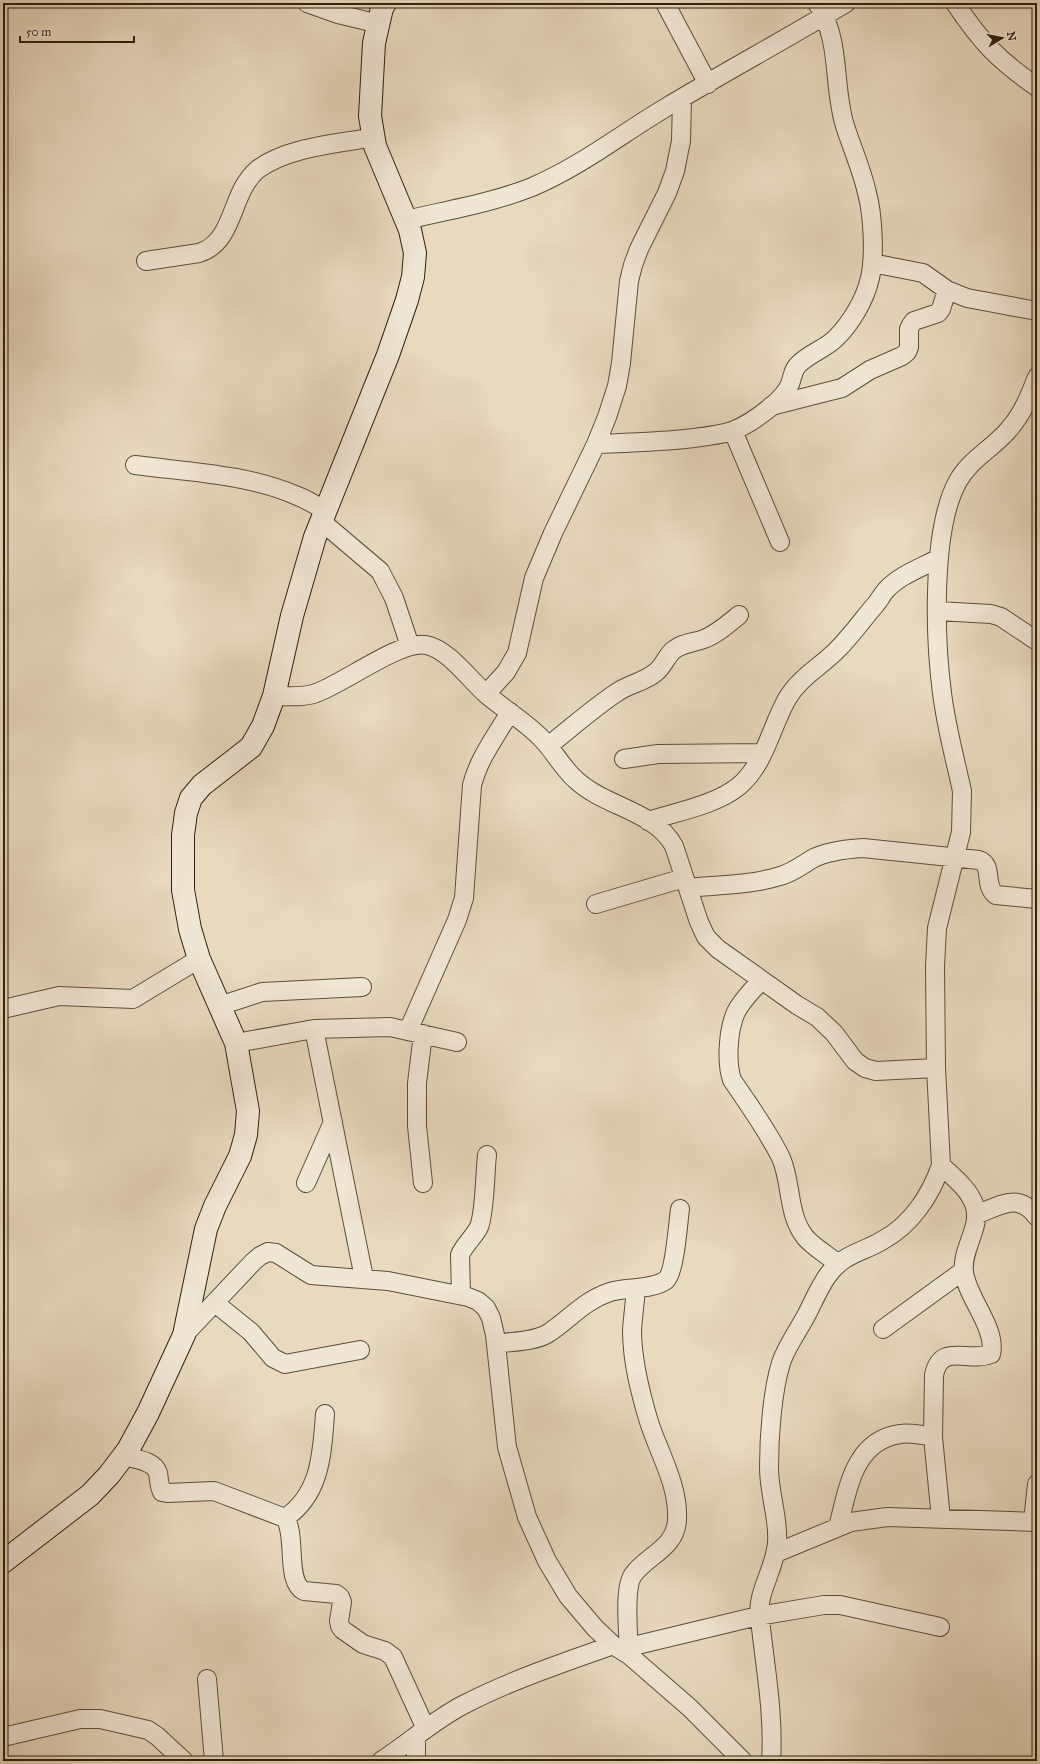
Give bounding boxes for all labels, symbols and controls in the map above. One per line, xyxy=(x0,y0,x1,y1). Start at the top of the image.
scale bar xyxy=(20,18,134,44)
north arrow xyxy=(982,18,1022,58)
text: 50 m xyxy=(26,25,51,39)
text: N xyxy=(1004,31,1019,43)

